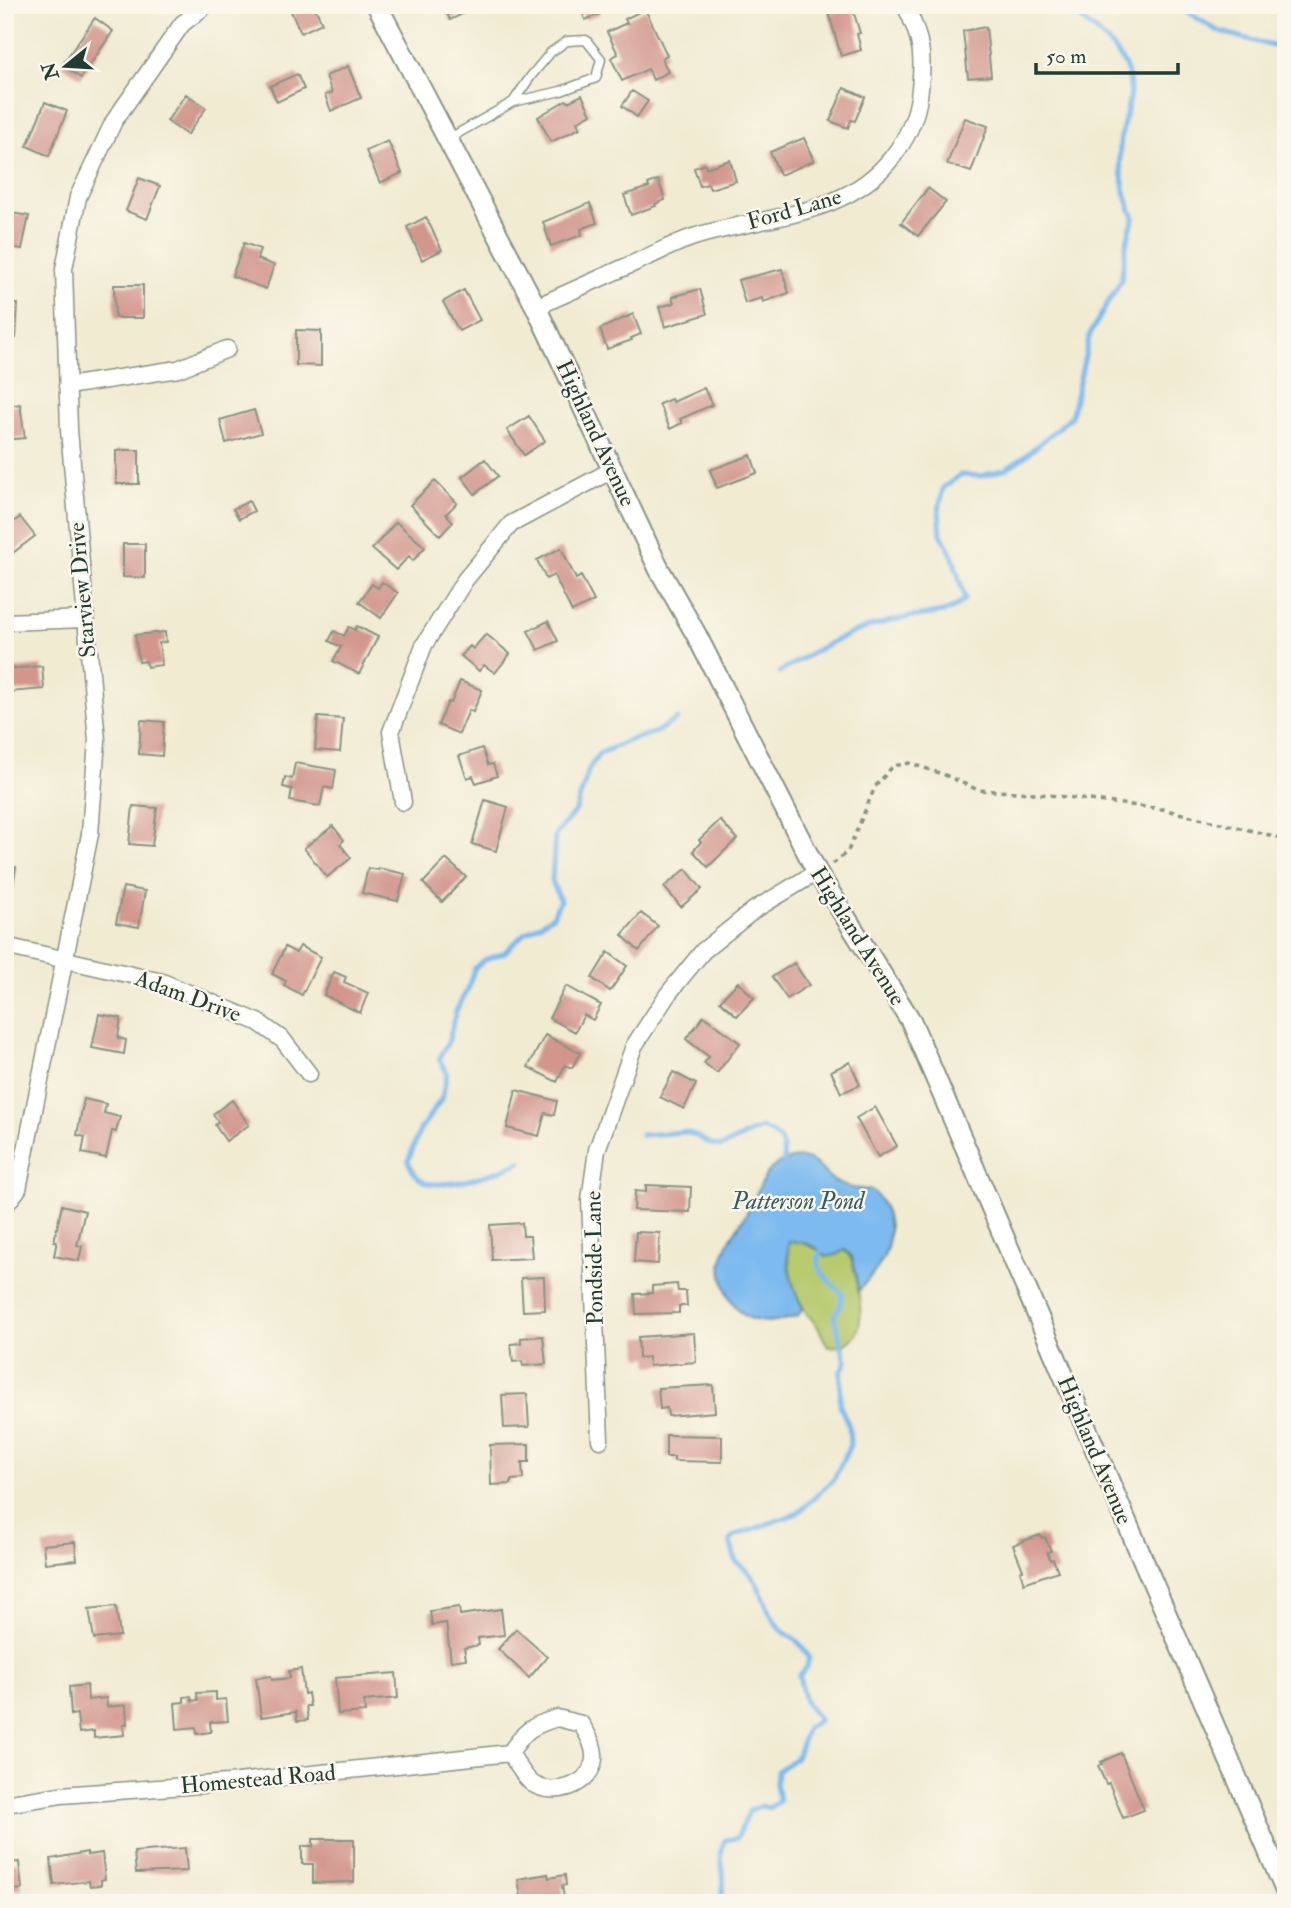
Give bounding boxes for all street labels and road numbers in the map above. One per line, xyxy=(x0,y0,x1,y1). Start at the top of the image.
street label: Ford Lane xyxy=(743,182,845,236)
street label: Highland Avenue xyxy=(549,355,643,511)
street label: Starview Drive xyxy=(62,521,102,659)
street label: Highland Avenue xyxy=(804,861,912,1011)
street label: Adam Drive xyxy=(130,963,245,1029)
street label: Pondside Lane xyxy=(578,1190,610,1325)
street label: Highland Avenue xyxy=(1051,1371,1139,1529)
street label: Homestead Road xyxy=(179,1758,337,1800)

